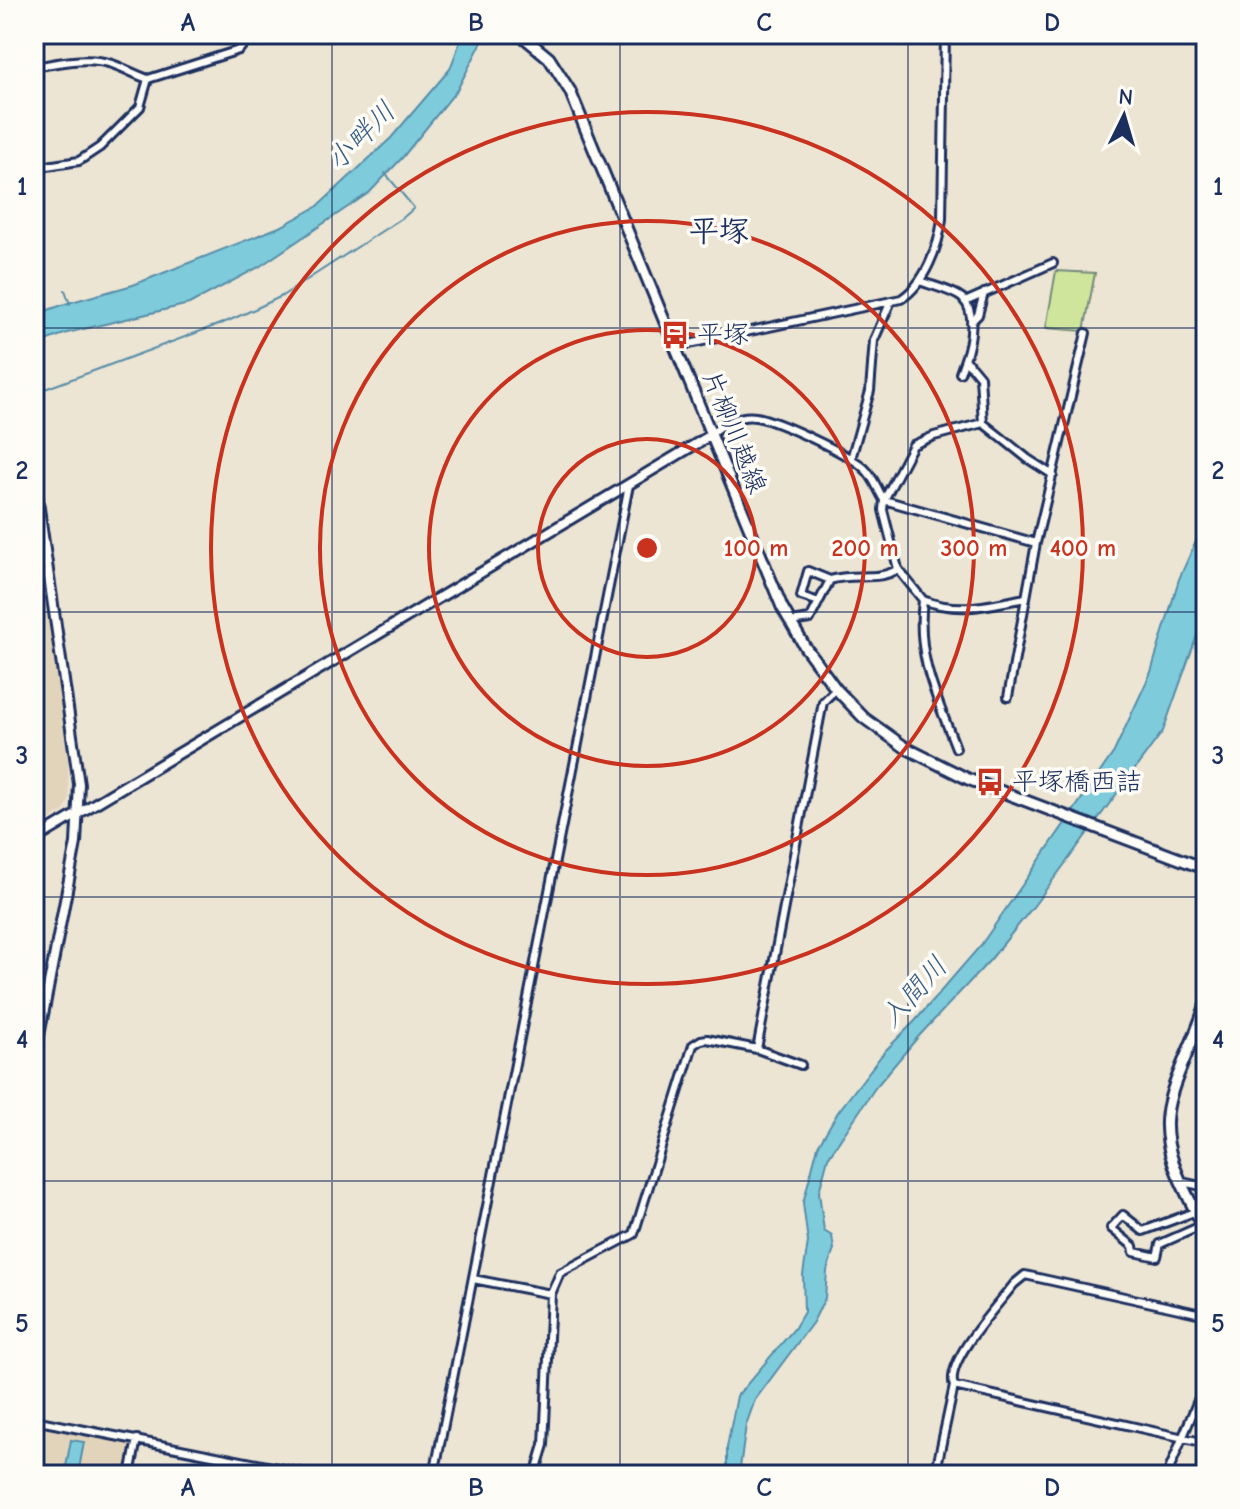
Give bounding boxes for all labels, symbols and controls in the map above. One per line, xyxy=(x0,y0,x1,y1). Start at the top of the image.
text: A xyxy=(181,8,196,38)
text: B xyxy=(468,8,484,38)
text: C xyxy=(756,8,772,38)
text: D xyxy=(1044,8,1060,38)
north arrow xyxy=(1084,76,1164,156)
text: N xyxy=(1117,83,1134,111)
water label: 小畔川 xyxy=(320,95,402,177)
text: 1 xyxy=(17,172,27,202)
text: 1 xyxy=(1213,172,1223,202)
district label: 平塚 xyxy=(689,214,749,249)
bus stop icon: 平塚 xyxy=(660,320,690,350)
place label: 平塚 xyxy=(697,320,749,350)
street label: 片柳川越線 xyxy=(696,366,772,498)
text: 2 xyxy=(16,456,28,486)
text: 2 xyxy=(1212,456,1224,486)
centre of rings xyxy=(633,534,661,562)
text: 100 m xyxy=(724,534,788,562)
text: 200 m xyxy=(831,534,899,562)
text: 300 m xyxy=(941,534,1007,562)
text: 400 m xyxy=(1050,534,1116,562)
text: 3 xyxy=(16,741,28,771)
text: 3 xyxy=(1212,741,1224,771)
bus stop icon: 平塚橋西詰 xyxy=(975,767,1005,797)
place label: 平塚橋西詰 xyxy=(1012,767,1142,797)
water label: 入間川 xyxy=(874,950,954,1034)
text: 4 xyxy=(16,1025,28,1055)
text: 4 xyxy=(1212,1025,1224,1055)
text: 5 xyxy=(15,1309,29,1339)
text: 5 xyxy=(1211,1309,1225,1339)
text: A xyxy=(181,1473,196,1503)
text: B xyxy=(468,1473,484,1503)
text: C xyxy=(756,1473,772,1503)
text: D xyxy=(1044,1473,1060,1503)

